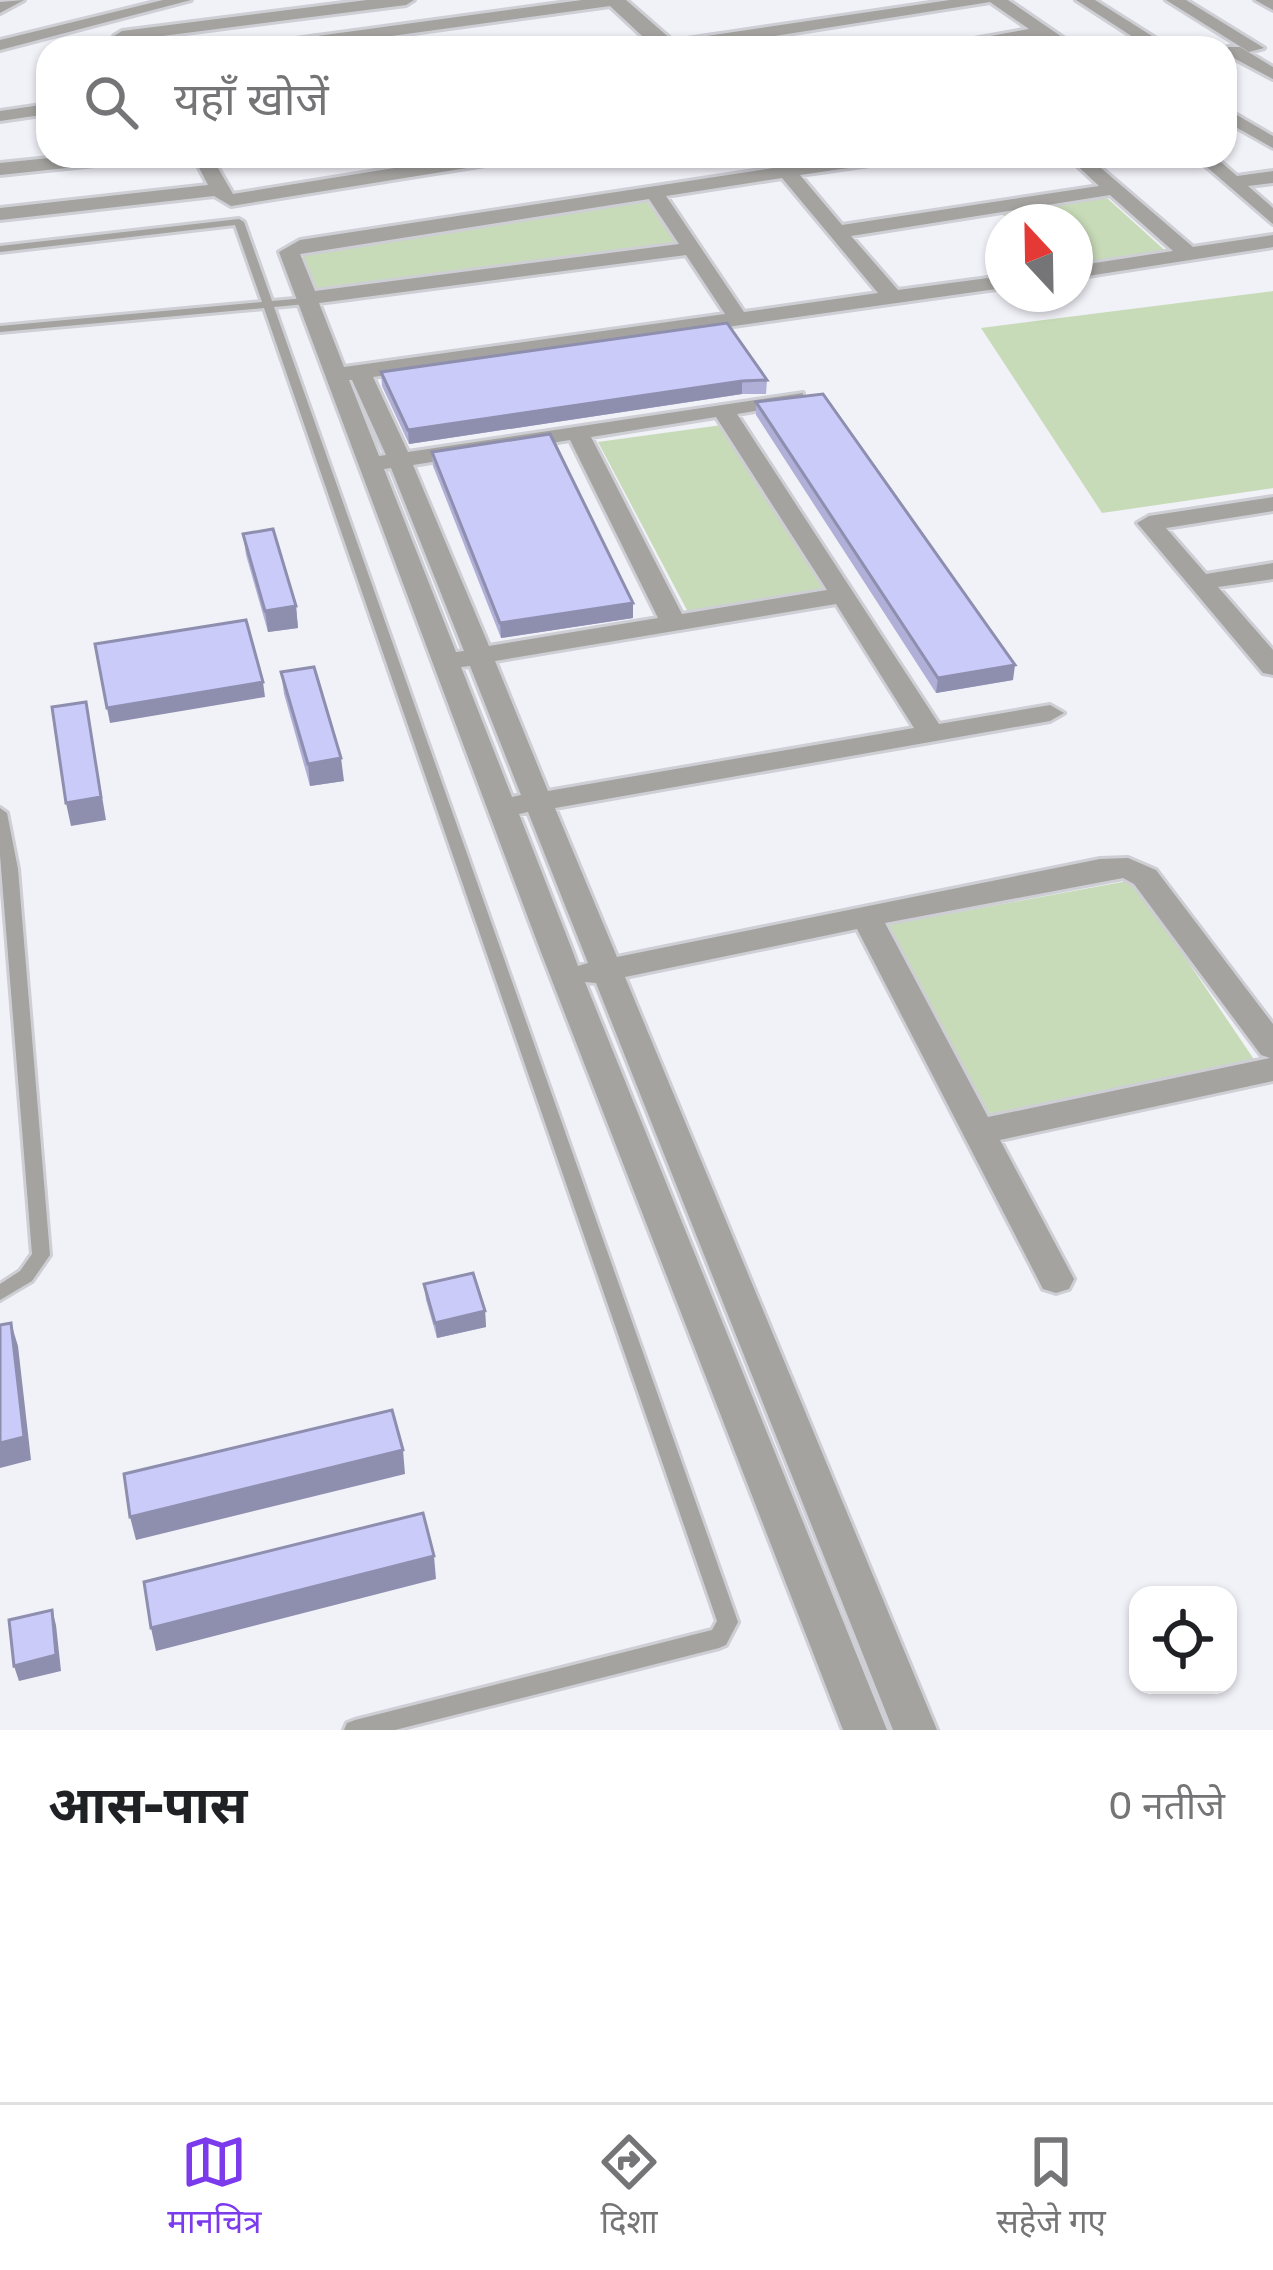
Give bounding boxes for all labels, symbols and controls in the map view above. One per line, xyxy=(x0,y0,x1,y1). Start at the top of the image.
search box xyxy=(36,36,1237,168)
icon: search xyxy=(78,69,144,135)
text: यहाँ खोजें xyxy=(174,71,329,125)
north arrow xyxy=(985,204,1093,312)
map controls xyxy=(1129,1586,1237,1694)
button: locate xyxy=(1129,1586,1237,1694)
text: आस-पास xyxy=(48,1773,247,1834)
text: 0 नतीजे xyxy=(1108,1781,1225,1828)
tab: मानचित्र xyxy=(167,2129,262,2246)
tab: दिशा xyxy=(596,2129,662,2246)
tab: सहेजे गए xyxy=(996,2129,1106,2246)

